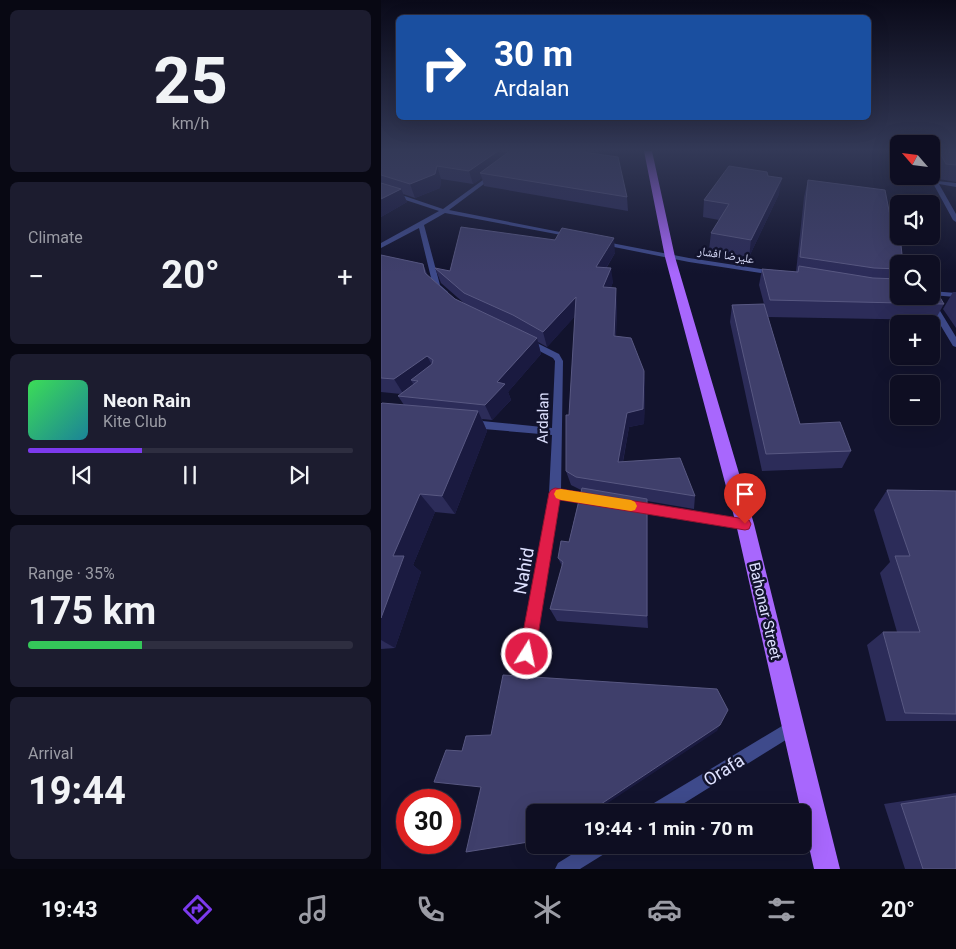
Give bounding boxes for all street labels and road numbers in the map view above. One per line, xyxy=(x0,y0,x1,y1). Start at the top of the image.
street label: علیرضا افشار xyxy=(696,243,755,267)
street label: Ardalan xyxy=(534,392,552,444)
street label: Nahid xyxy=(509,546,538,596)
street label: Bahonar Street xyxy=(745,561,785,661)
street label: Orafa xyxy=(700,749,748,790)

